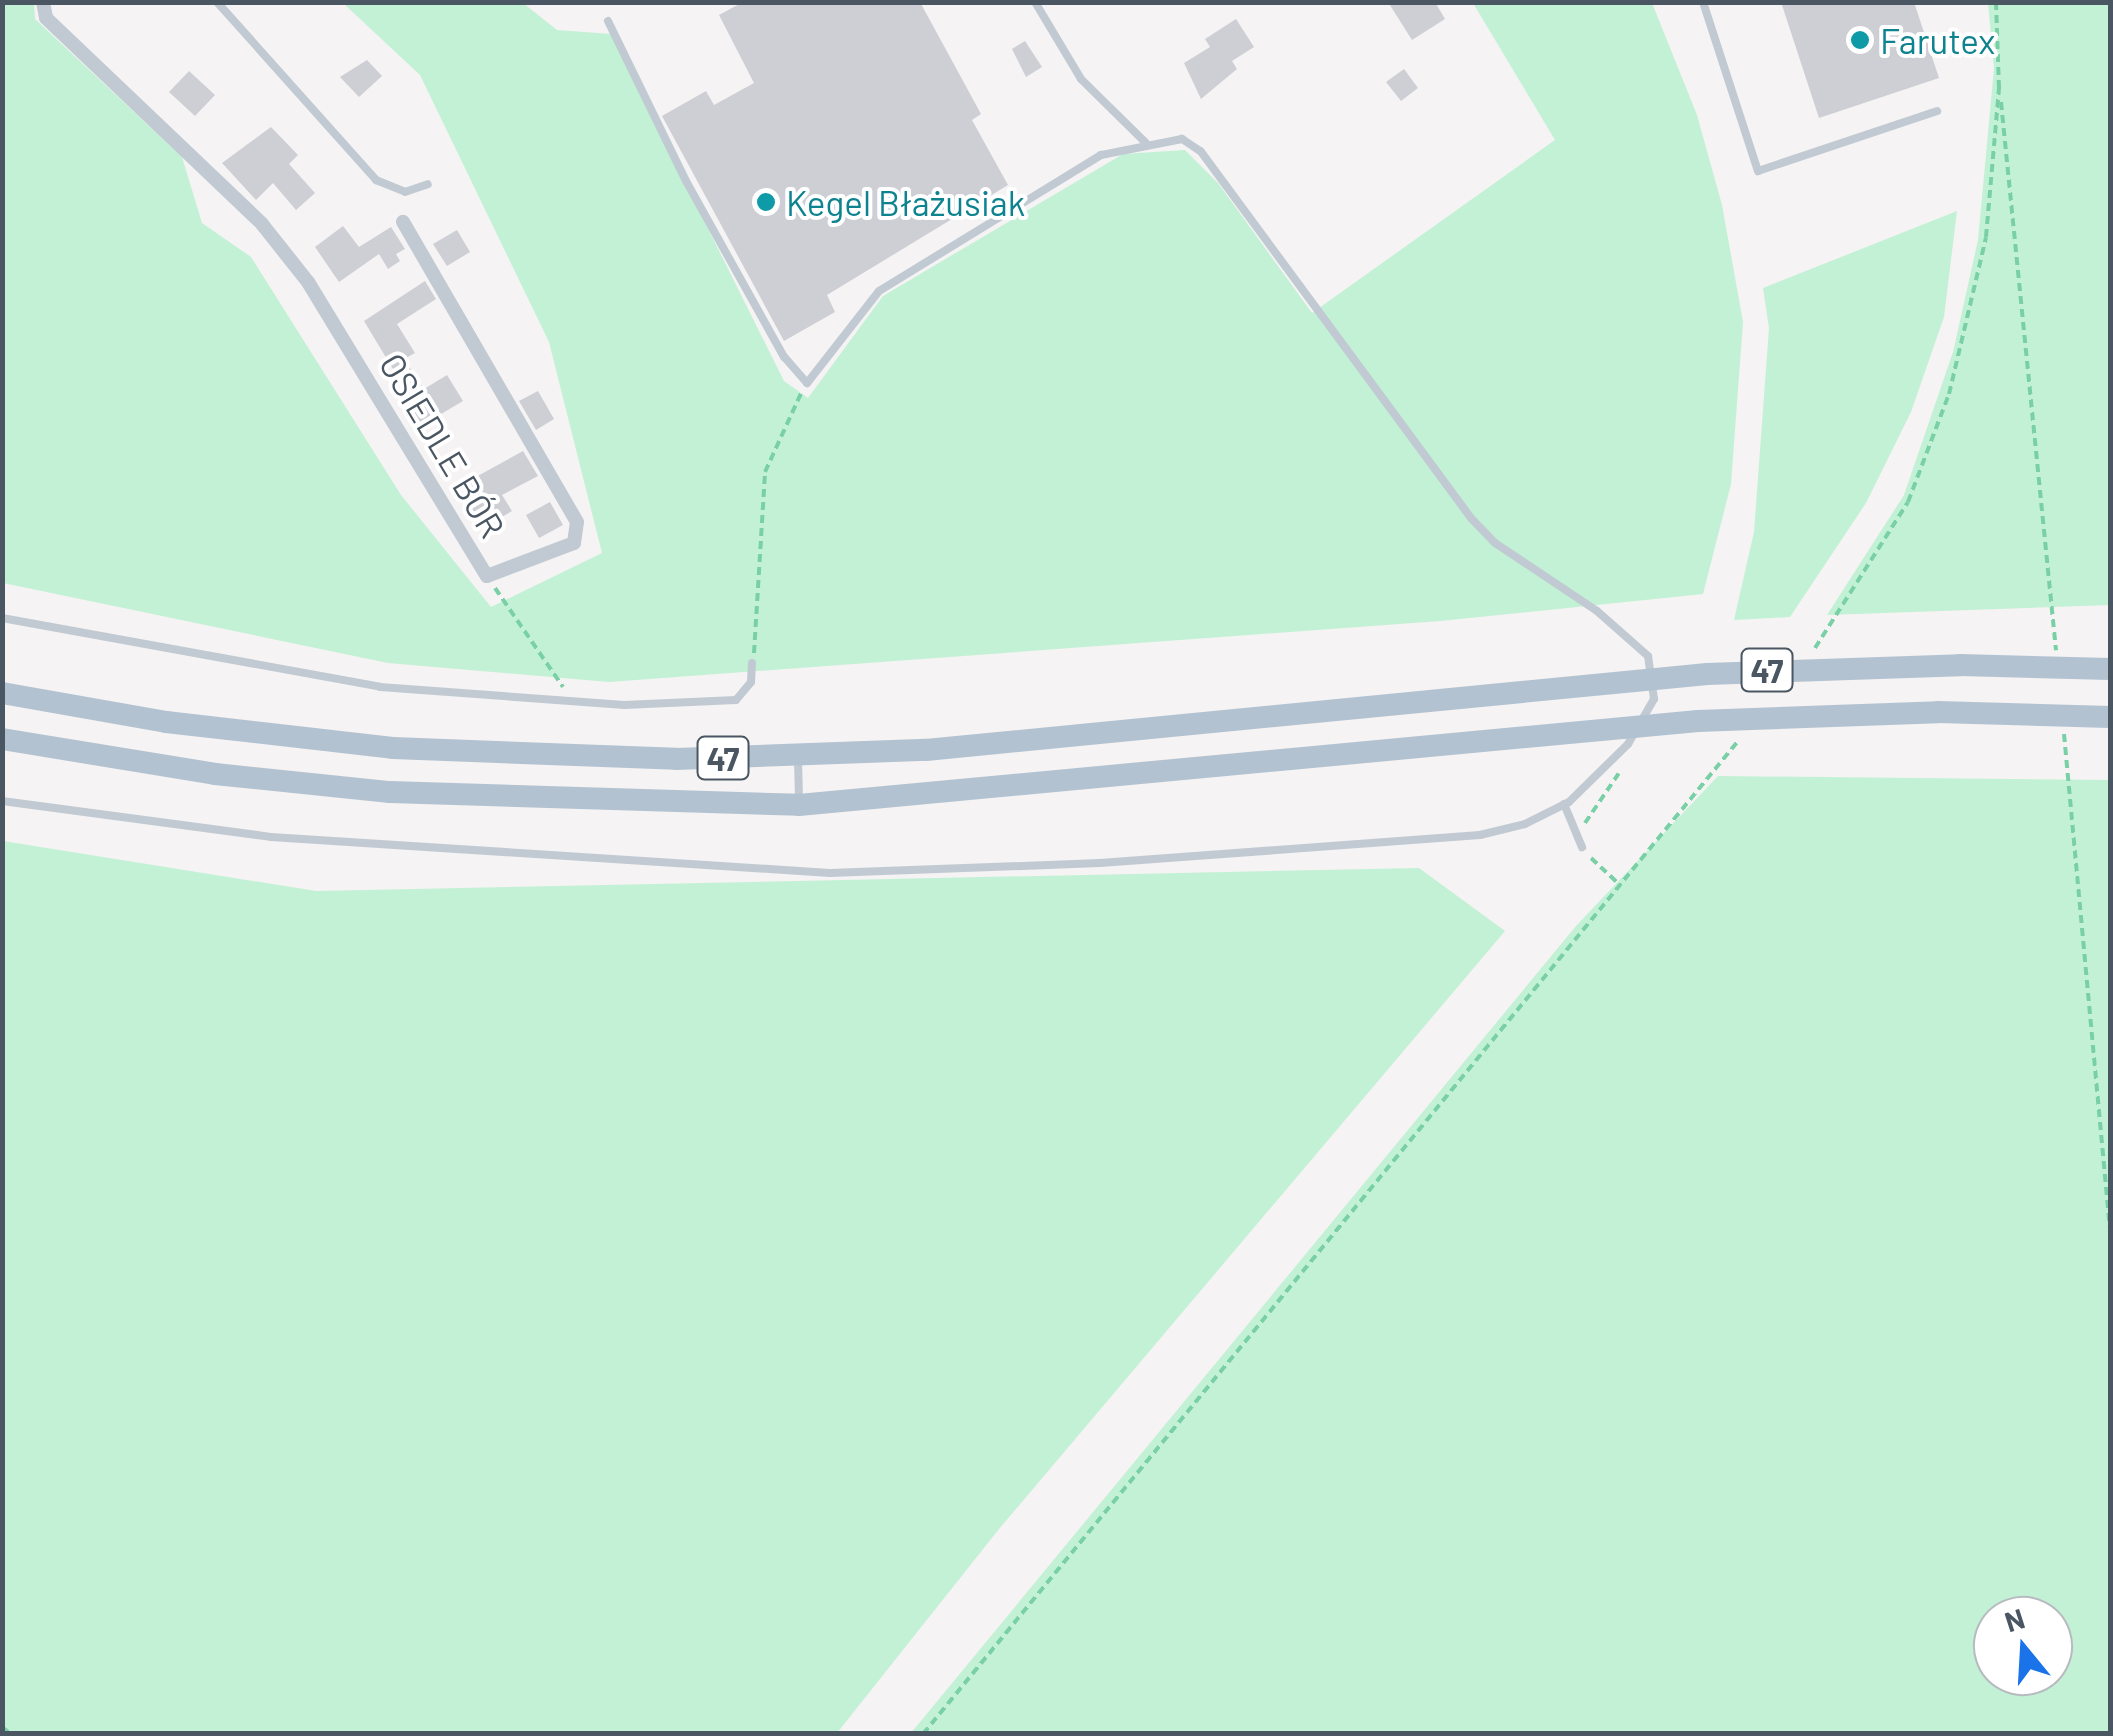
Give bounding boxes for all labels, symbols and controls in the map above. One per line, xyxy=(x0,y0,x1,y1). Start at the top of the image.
place label: Farutex xyxy=(1880,19,1995,61)
marker: Farutex xyxy=(1849,29,1871,51)
place label: Kegel Błażusiak xyxy=(786,181,1025,223)
marker: Kegel Błażusiak xyxy=(755,191,777,213)
street label: OSIEDLE BÓR xyxy=(372,345,514,545)
road number: 47 xyxy=(1740,643,1794,697)
road number: 47 xyxy=(696,731,750,785)
north arrow xyxy=(1973,1596,2073,1696)
text: N xyxy=(2000,1600,2028,1638)

